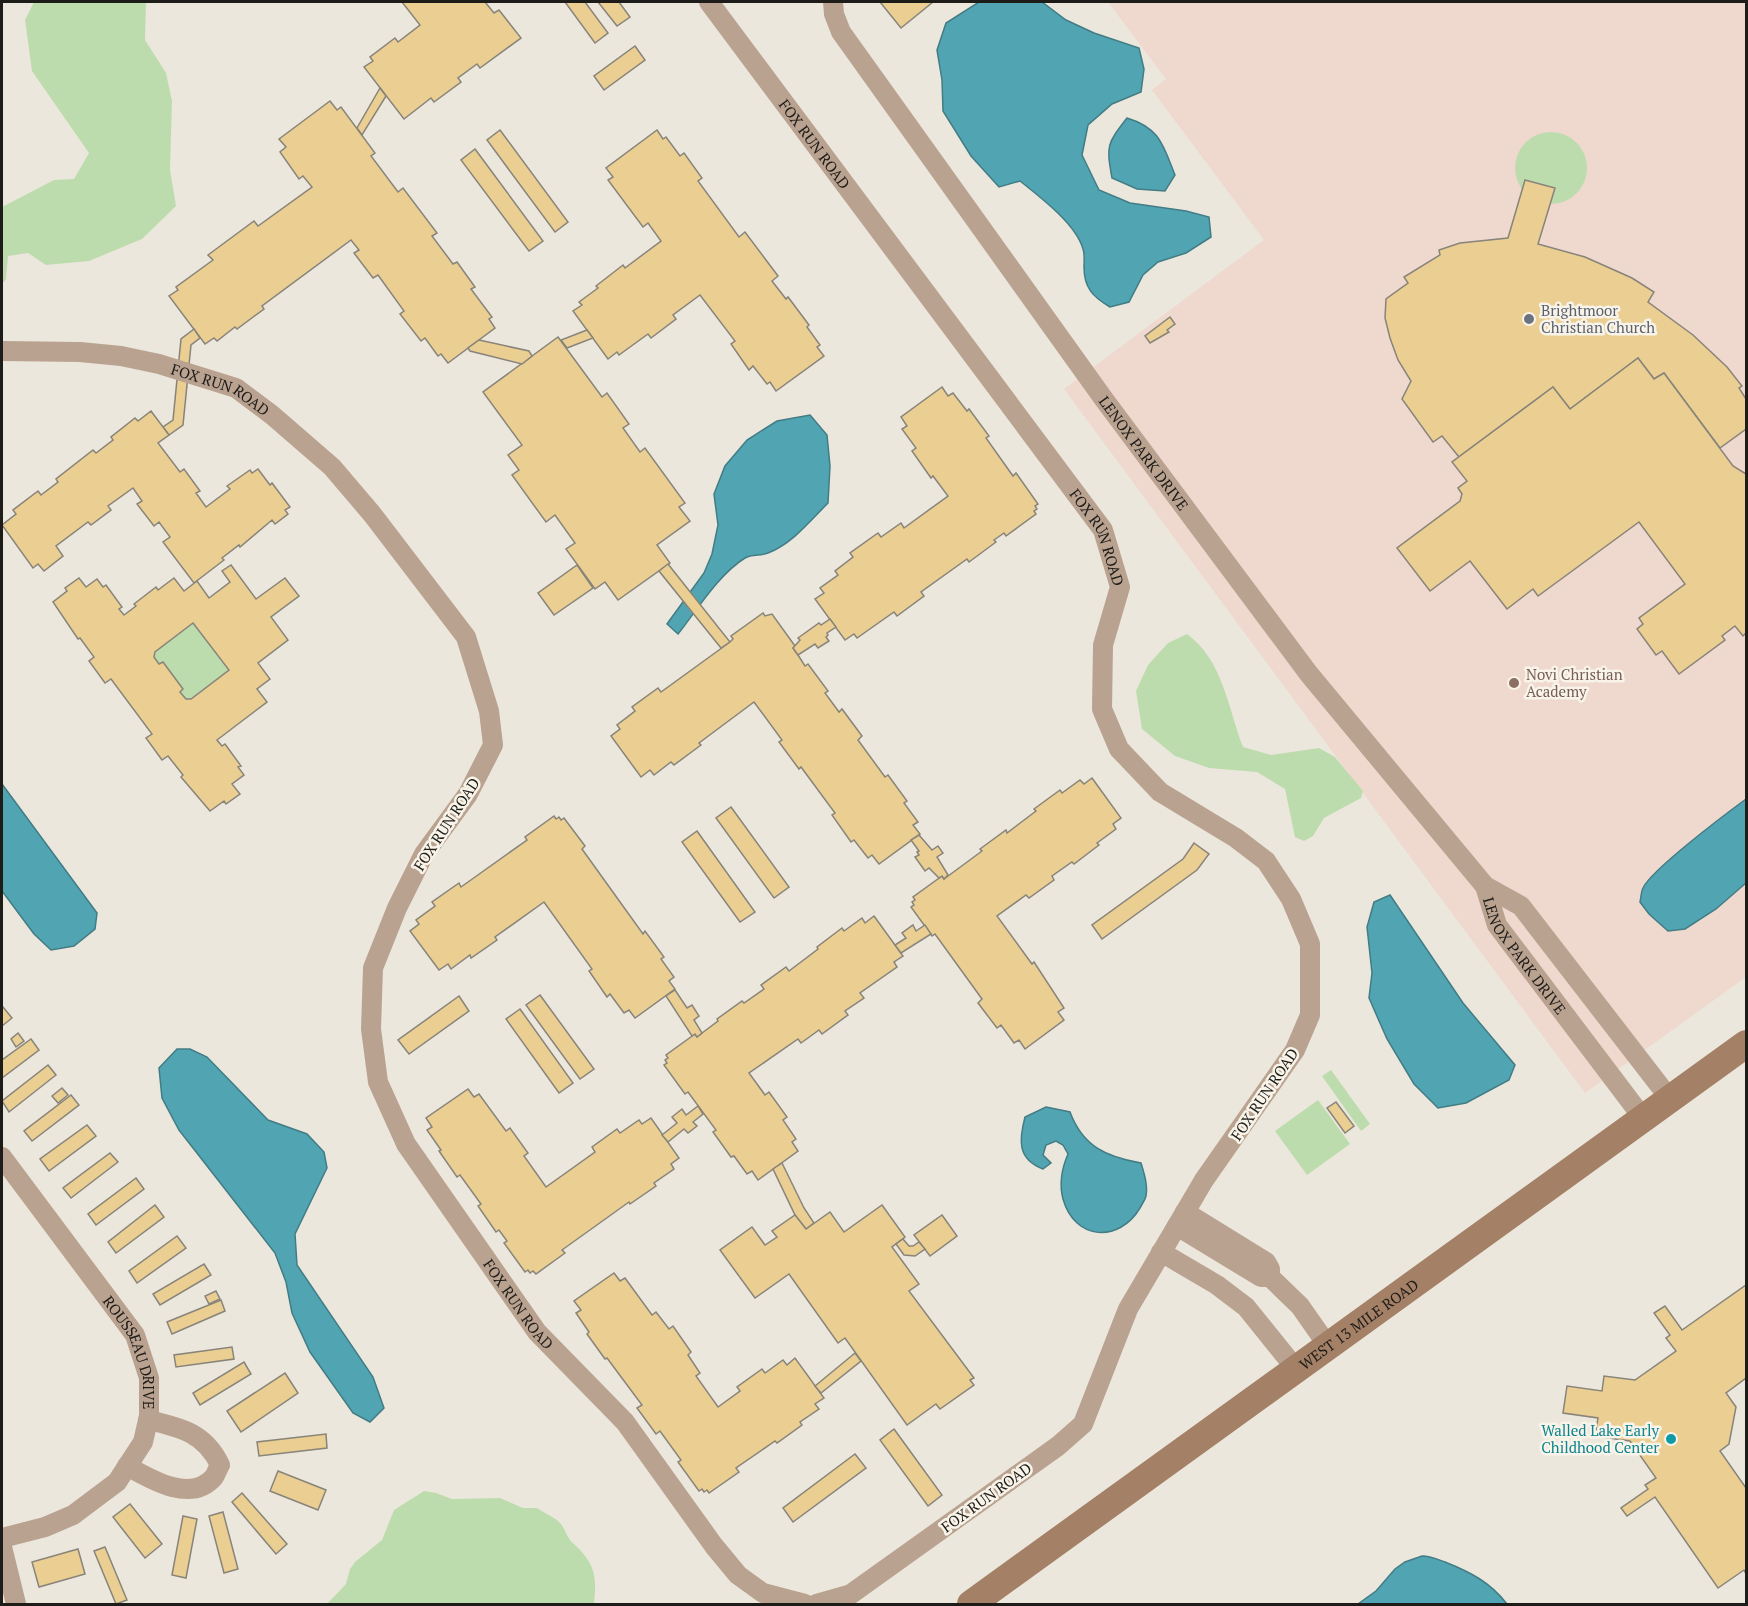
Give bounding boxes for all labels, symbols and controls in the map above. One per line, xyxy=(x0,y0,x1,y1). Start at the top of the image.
street label: FOX RUN ROAD xyxy=(775,95,855,193)
place label: Brightmoor Christian Church xyxy=(1541,300,1655,337)
marker: Brightmoor Christian Church xyxy=(1522,312,1536,326)
street label: FOX RUN ROAD xyxy=(169,358,274,420)
street label: LENOX PARK DRIVE xyxy=(1095,392,1193,514)
street label: FOX RUN ROAD xyxy=(1065,484,1129,588)
place label: Novi Christian Academy xyxy=(1526,664,1623,701)
marker: Novi Christian Academy xyxy=(1507,676,1521,690)
street label: FOX RUN ROAD xyxy=(408,774,484,874)
street label: LENOX PARK DRIVE xyxy=(1479,895,1571,1018)
street label: FOX RUN ROAD xyxy=(1226,1044,1302,1144)
street label: FOX RUN ROAD xyxy=(479,1255,558,1353)
street label: WEST 13 MILE ROAD xyxy=(1295,1274,1422,1374)
street label: ROUSSEAU DRIVE xyxy=(99,1291,159,1409)
place label: Walled Lake Early Childhood Center xyxy=(1541,1420,1659,1457)
marker: Walled Lake Early Childhood Center xyxy=(1664,1432,1678,1446)
street label: FOX RUN ROAD xyxy=(937,1457,1035,1537)

